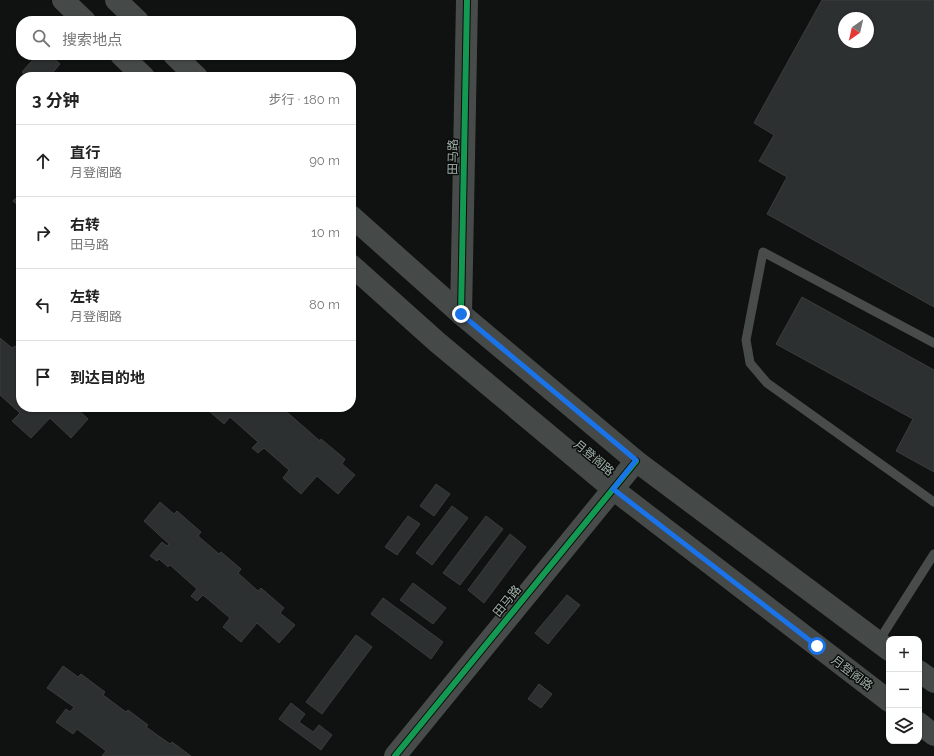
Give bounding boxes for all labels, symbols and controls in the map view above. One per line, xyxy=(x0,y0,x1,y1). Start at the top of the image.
north arrow xyxy=(838,12,874,48)
search box xyxy=(16,16,356,60)
icon: search xyxy=(30,27,52,49)
text: 搜索地点 xyxy=(62,31,122,49)
text: 3 分钟 xyxy=(32,90,80,110)
text: 步行 · 180 m xyxy=(268,92,340,107)
street label: 田马路 xyxy=(446,139,460,175)
text: 直行 xyxy=(70,144,100,162)
icon: ahead xyxy=(32,150,54,172)
text: 90 m xyxy=(309,153,340,168)
text: 月登阁路 xyxy=(70,165,122,180)
text: 右转 xyxy=(70,216,100,234)
icon: right xyxy=(32,222,54,244)
text: 10 m xyxy=(311,225,340,240)
text: 田马路 xyxy=(70,237,109,252)
text: 左转 xyxy=(70,288,100,306)
icon: left xyxy=(32,294,54,316)
text: 80 m xyxy=(309,297,340,312)
route end xyxy=(452,305,470,323)
text: 月登阁路 xyxy=(70,309,122,324)
icon: arrive xyxy=(32,366,54,388)
text: 到达目的地 xyxy=(70,369,145,387)
street label: 月登阁路 xyxy=(571,437,617,479)
street label: 田马路 xyxy=(490,583,524,619)
map controls xyxy=(886,636,922,744)
button: + xyxy=(886,636,922,672)
route start xyxy=(808,637,826,655)
street label: 月登阁路 xyxy=(829,653,875,693)
button: − xyxy=(886,672,922,708)
button: layers xyxy=(886,708,922,744)

